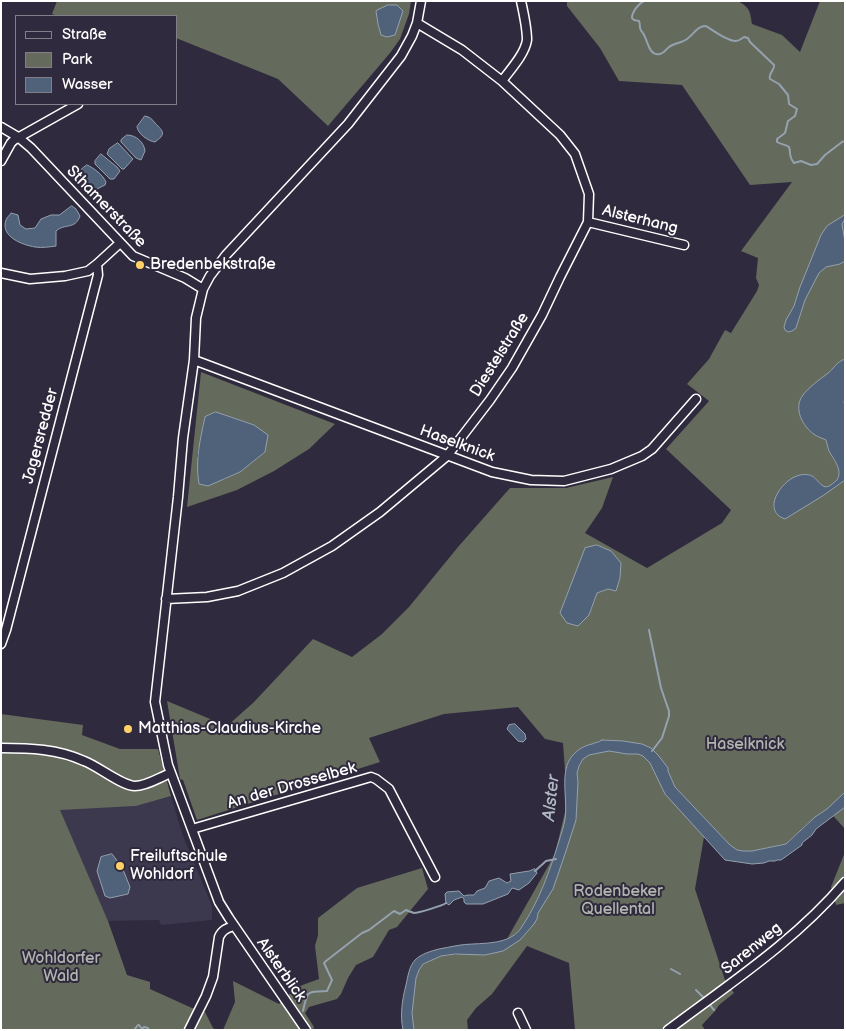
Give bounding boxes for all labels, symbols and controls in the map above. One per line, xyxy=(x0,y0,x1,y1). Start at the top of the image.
legend xyxy=(15,15,178,105)
text: Straße xyxy=(62,25,107,44)
text: Park xyxy=(62,50,92,69)
text: Wasser xyxy=(62,75,112,94)
street label: Sthamerstraße xyxy=(62,162,150,252)
street label: Alsterhang xyxy=(600,201,680,239)
place label: Bredenbekstraße xyxy=(150,255,276,275)
marker: Bredenbekstraße xyxy=(134,259,146,271)
street label: Diestelstraße xyxy=(466,309,534,401)
street label: Jagersredder xyxy=(19,386,63,486)
street label: Haselknick xyxy=(417,422,497,466)
place label: Matthias-Claudius-Kirche xyxy=(138,719,321,739)
marker: Matthias-Claudius-Kirche xyxy=(122,723,134,735)
park label: Haselknick xyxy=(706,735,784,755)
street label: An der Drosselbek xyxy=(225,758,359,814)
water label: Alster xyxy=(539,774,565,822)
place label: Freiluftschule Wohldorf xyxy=(130,847,227,885)
marker: Freiluftschule Wohldorf xyxy=(114,860,126,872)
park label: Rodenbeker Quellental xyxy=(573,882,663,920)
street label: Sarenweg xyxy=(718,919,786,979)
street label: Alsterblick xyxy=(252,934,310,1006)
park label: Wohldorfer Wald xyxy=(22,949,100,987)

